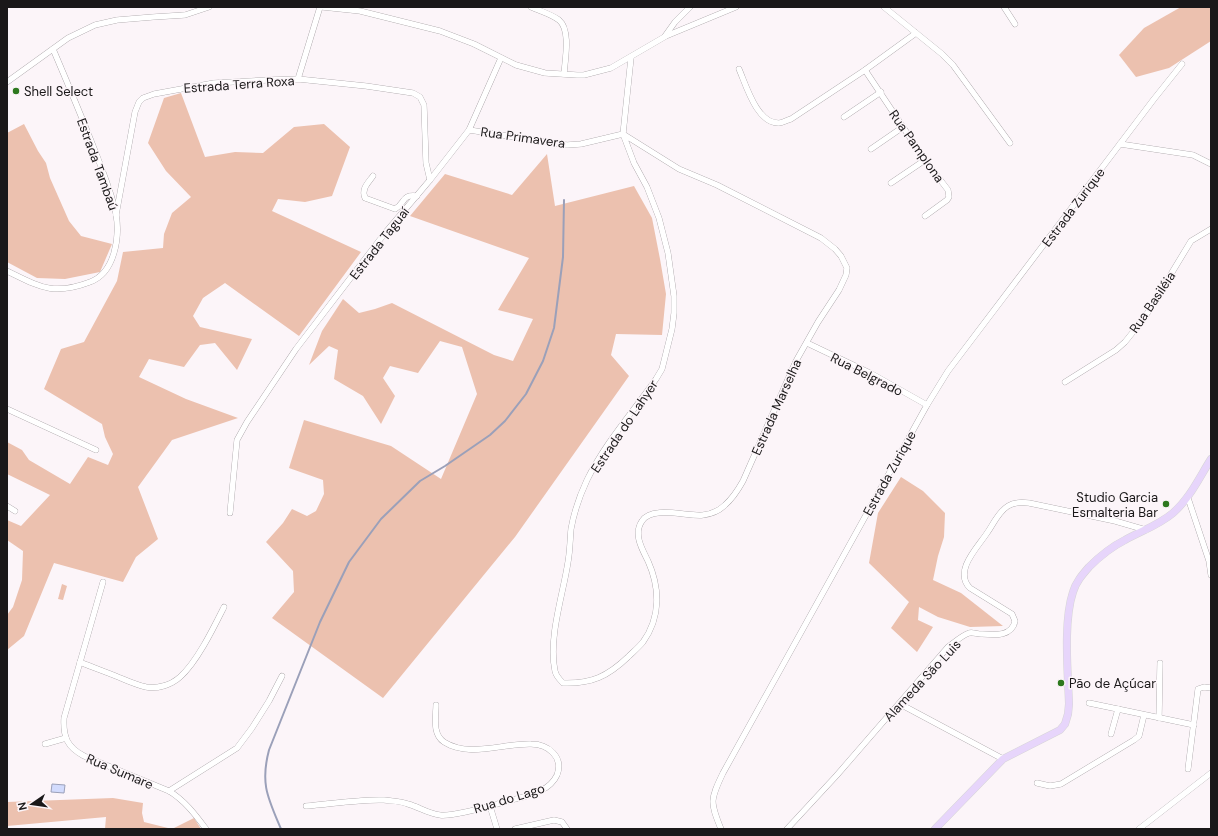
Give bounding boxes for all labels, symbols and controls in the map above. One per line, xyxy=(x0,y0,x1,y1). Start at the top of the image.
street label: Estrada Terra Roxa xyxy=(183,72,295,97)
place label: Shell Select xyxy=(24,83,93,100)
marker: Shell Select xyxy=(11,86,21,96)
street label: Rua Pamplona xyxy=(885,107,948,186)
street label: Estrada Tambaú xyxy=(73,116,122,213)
street label: Rua Primavera xyxy=(479,123,566,152)
street label: Estrada Zurique xyxy=(1038,164,1109,250)
street label: Estrada Taguaí xyxy=(346,204,413,283)
street label: Rua Basiléia xyxy=(1126,268,1179,336)
street label: Rua Belgrado xyxy=(828,349,906,400)
street label: Estrada Marselha xyxy=(748,357,805,458)
street label: Estrada do Lahyer xyxy=(587,376,662,476)
street label: Estrada Zurique xyxy=(859,428,920,519)
place label: Studio Garcia Esmalteria Bar xyxy=(1072,489,1158,521)
marker: Studio Garcia Esmalteria Bar xyxy=(1161,499,1171,509)
street label: Alameda São Luis xyxy=(880,636,965,725)
place label: Pão de Açúcar xyxy=(1069,675,1156,692)
marker: Pão de Açúcar xyxy=(1056,678,1066,688)
street label: Rua Sumare xyxy=(84,750,156,793)
street label: Rua do Lago xyxy=(471,780,547,817)
north arrow xyxy=(12,784,52,824)
text: N xyxy=(15,801,30,812)

